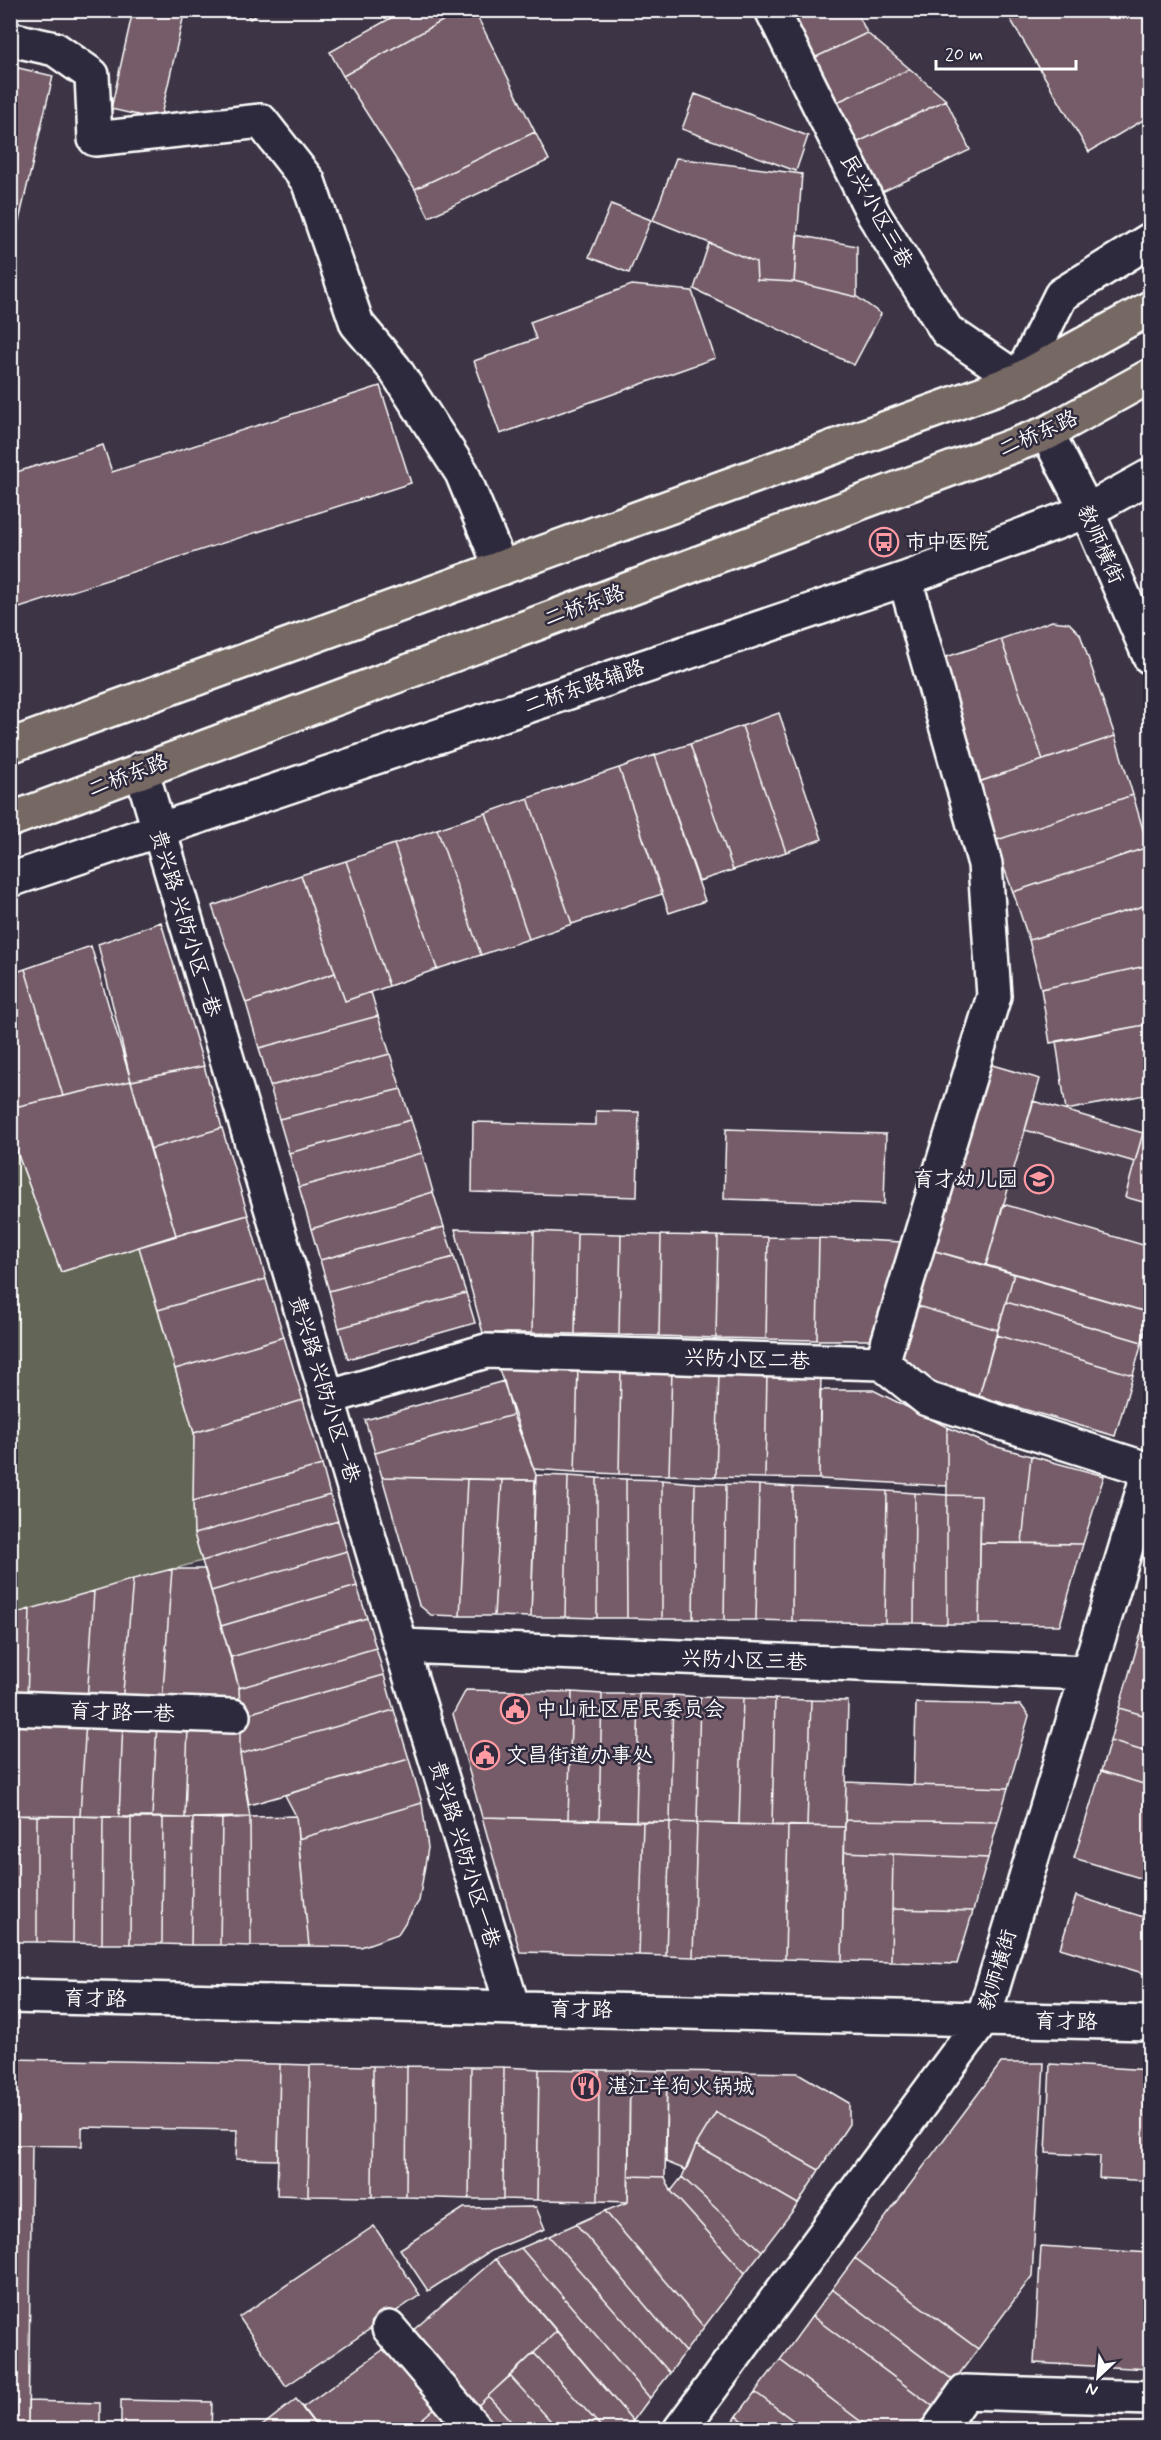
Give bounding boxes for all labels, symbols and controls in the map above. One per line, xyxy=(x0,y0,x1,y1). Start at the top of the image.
scale bar xyxy=(936,33,1076,71)
text: 20 m xyxy=(945,43,983,67)
street label: 民兴小区三巷 xyxy=(833,150,919,273)
street label: 二桥东路 xyxy=(994,404,1082,464)
street label: 教师横街 xyxy=(1070,500,1130,588)
bus stop icon: 市中医院 xyxy=(868,526,900,558)
place label: 市中医院 xyxy=(905,529,989,557)
street label: 二桥东路 xyxy=(540,578,629,633)
street label: 二桥东路辅路 xyxy=(520,653,648,721)
street label: 二桥东路 xyxy=(84,748,173,804)
street label: 贵兴路 兴防小区一巷 xyxy=(143,826,227,1020)
school or university icon: 育才幼儿园 xyxy=(1023,1163,1055,1195)
place label: 育才幼儿园 xyxy=(913,1166,1018,1194)
street label: 贵兴路 兴防小区一巷 xyxy=(282,1292,366,1486)
street label: 兴防小区二巷 xyxy=(684,1344,810,1376)
street label: 兴防小区三巷 xyxy=(681,1645,807,1677)
public building icon: 中山社区居民委员会 xyxy=(499,1693,531,1725)
place label: 中山社区居民委员会 xyxy=(536,1696,725,1724)
street label: 育才路一巷 xyxy=(69,1697,175,1729)
public building icon: 文昌街道办事处 xyxy=(469,1739,501,1771)
place label: 文昌街道办事处 xyxy=(506,1742,653,1770)
street label: 贵兴路 兴防小区一巷 xyxy=(422,1757,506,1951)
street label: 教师横街 xyxy=(972,1926,1024,2015)
street label: 育才路 xyxy=(63,1984,127,2014)
street label: 育才路 xyxy=(549,1995,613,2025)
street label: 育才路 xyxy=(1034,2007,1098,2037)
restaurant icon: 湛江羊狗火锅城 xyxy=(570,2070,602,2102)
place label: 湛江羊狗火锅城 xyxy=(607,2073,754,2101)
north arrow xyxy=(1068,2347,1128,2407)
text: N xyxy=(1083,2377,1101,2401)

